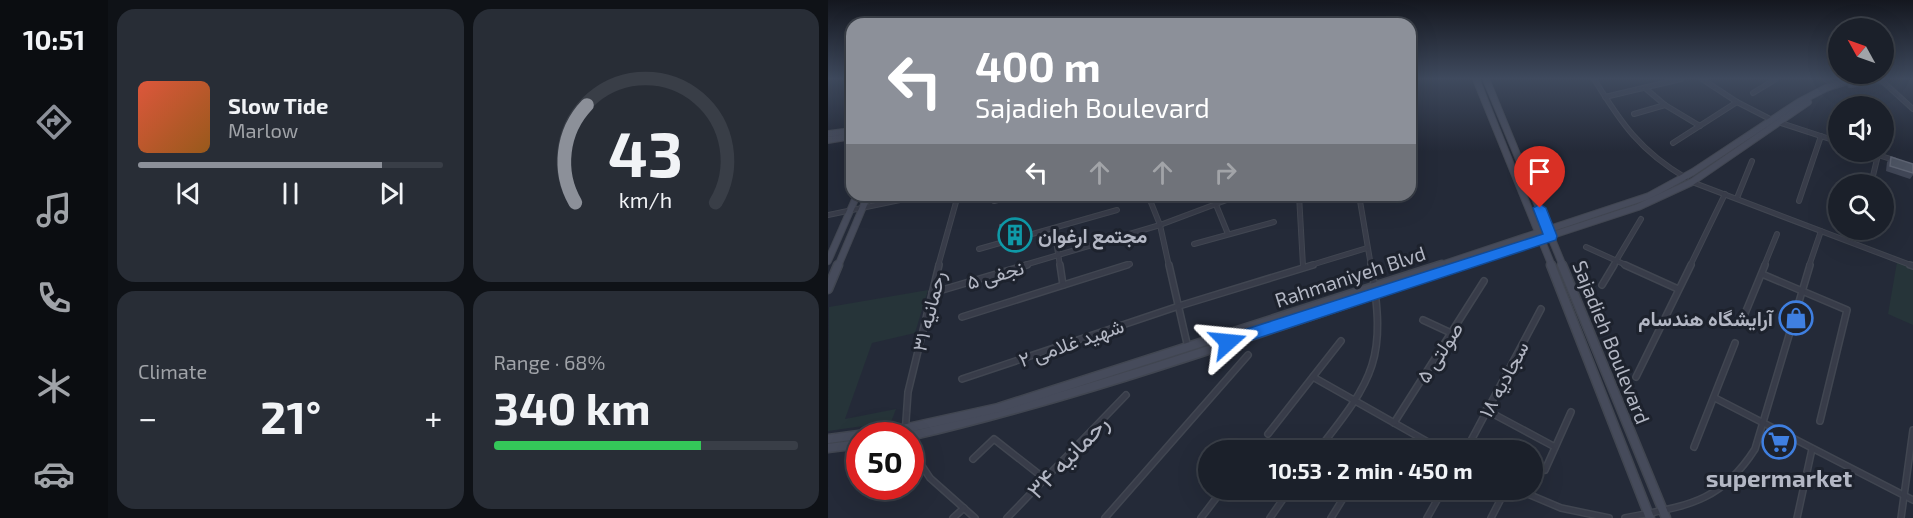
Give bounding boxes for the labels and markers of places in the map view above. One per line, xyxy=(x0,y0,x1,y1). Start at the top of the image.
pin xyxy=(1514,146,1565,208)
building icon: مجتمع ارغوان xyxy=(997,217,1033,253)
place label: مجتمع ارغوان xyxy=(1038,223,1147,250)
shop icon: آرایشگاه هندسام xyxy=(1778,300,1814,336)
place label: آرایشگاه هندسام xyxy=(1638,306,1775,332)
supermarket icon: supermarket xyxy=(1761,424,1797,460)
place label: supermarket xyxy=(1706,463,1852,492)

